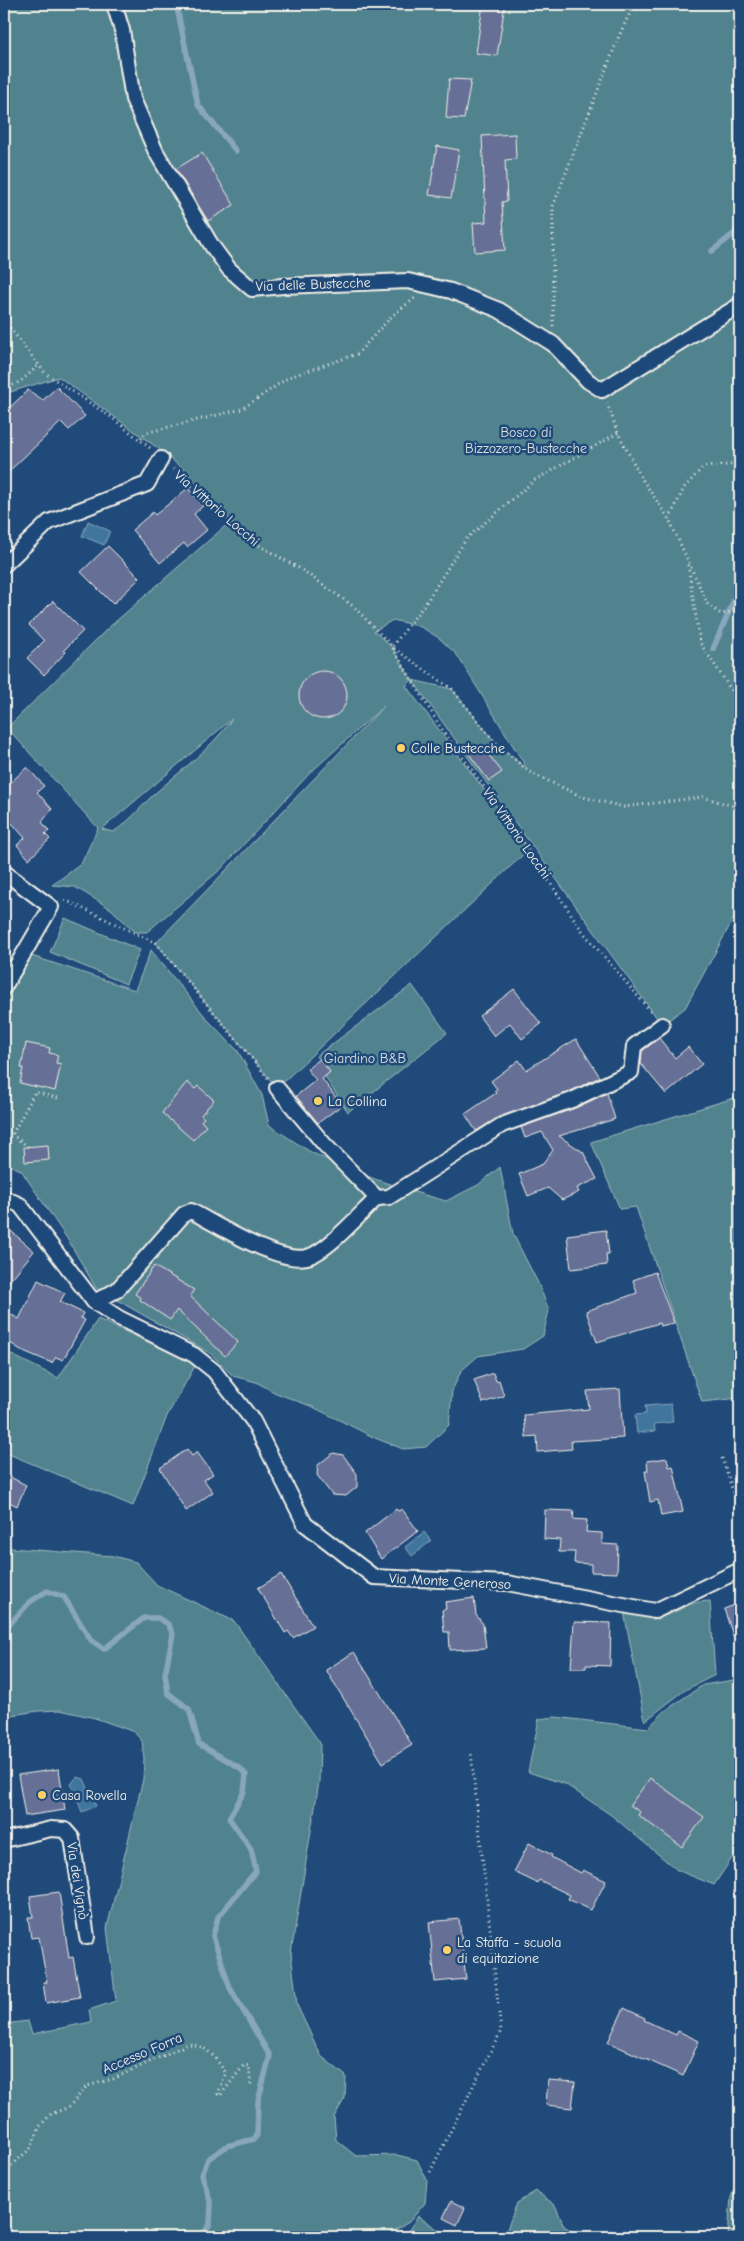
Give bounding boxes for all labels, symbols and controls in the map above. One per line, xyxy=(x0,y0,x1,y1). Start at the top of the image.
street label: Via delle Bustecche xyxy=(255,274,371,295)
park label: Bosco di Bizzozero-Bustecche xyxy=(465,424,587,457)
street label: Via Vittorio Locchi xyxy=(171,467,263,550)
place label: Colle Bustecche xyxy=(411,740,505,757)
marker: Colle Bustecche xyxy=(395,742,407,754)
street label: Via Vittorio Locchi xyxy=(479,784,554,882)
park label: Giardino B&B xyxy=(324,1050,406,1067)
place label: La Collina xyxy=(328,1093,387,1110)
marker: La Collina xyxy=(312,1095,324,1107)
street label: Via Monte Generoso xyxy=(388,1570,512,1593)
place label: Casa Rovella xyxy=(52,1787,127,1804)
marker: Casa Rovella xyxy=(36,1789,48,1801)
street label: Via dei Vignò xyxy=(63,1841,92,1921)
place label: La Staffa - scuola di equitazione xyxy=(457,1934,561,1967)
marker: La Staffa - scuola di equitazione xyxy=(441,1944,453,1956)
street label: Accesso Forra xyxy=(100,2029,185,2078)

